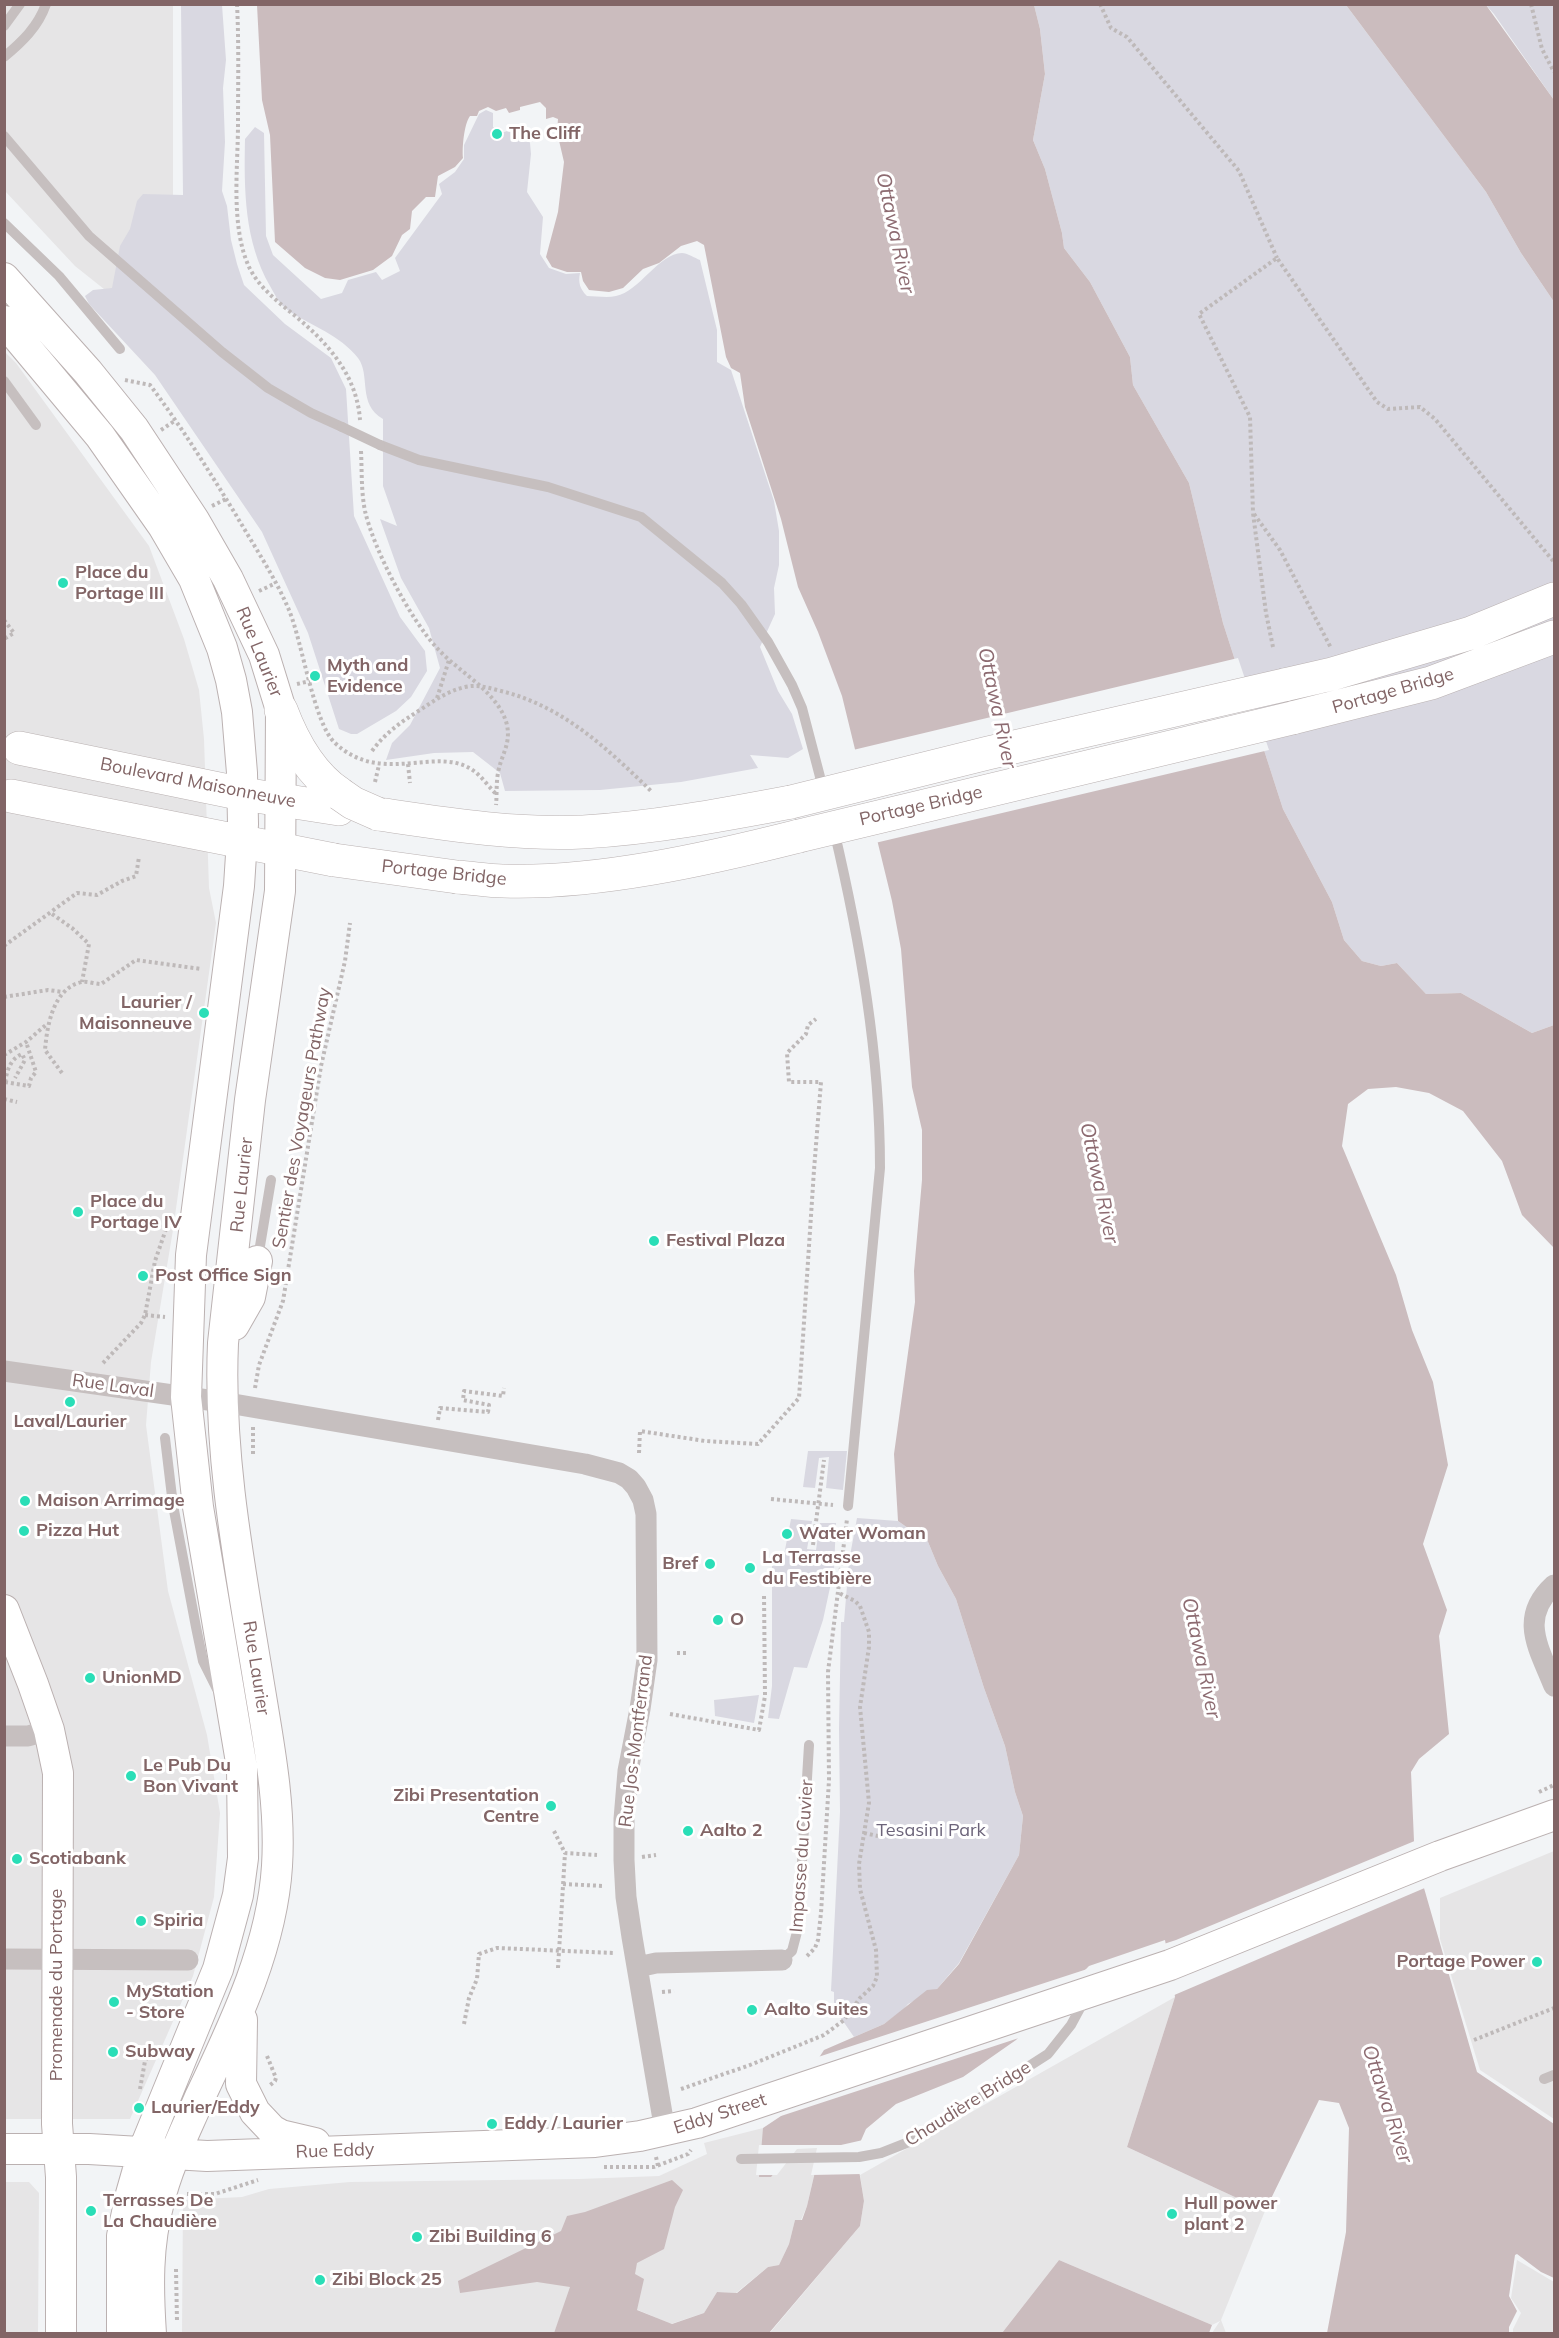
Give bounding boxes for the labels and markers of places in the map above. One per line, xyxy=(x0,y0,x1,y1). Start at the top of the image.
place label: The Cliff xyxy=(509,123,580,145)
marker: The Cliff xyxy=(490,127,504,141)
place label: Place du Portage III xyxy=(75,562,164,604)
marker: Place du Portage III xyxy=(56,576,70,590)
place label: Myth and Evidence xyxy=(327,655,408,698)
marker: Myth and Evidence xyxy=(308,669,322,683)
place label: Laurier / Maisonneuve xyxy=(79,992,192,1034)
marker: Laurier / Maisonneuve xyxy=(197,1006,211,1020)
place label: Place du Portage IV xyxy=(90,1191,182,1234)
marker: Place du Portage IV xyxy=(71,1205,85,1219)
place label: Festival Plaza xyxy=(666,1230,785,1252)
marker: Festival Plaza xyxy=(647,1234,661,1248)
place label: Post Office Sign xyxy=(155,1265,292,1287)
marker: Post Office Sign xyxy=(136,1269,150,1283)
marker: Laval/Laurier xyxy=(63,1395,77,1409)
place label: Laval/Laurier xyxy=(14,1411,126,1433)
place label: Maison Arrimage xyxy=(37,1490,185,1512)
marker: Maison Arrimage xyxy=(18,1494,32,1508)
place label: Pizza Hut xyxy=(36,1520,119,1542)
place label: Water Woman xyxy=(799,1523,926,1545)
marker: Pizza Hut xyxy=(17,1524,31,1538)
marker: Water Woman xyxy=(780,1527,794,1541)
place label: La Terrasse du Festibière xyxy=(762,1547,872,1590)
place label: Bref xyxy=(662,1553,698,1575)
marker: Bref xyxy=(703,1557,717,1571)
marker: La Terrasse du Festibière xyxy=(743,1561,757,1575)
place label: O xyxy=(730,1609,744,1631)
marker: O xyxy=(711,1613,725,1627)
place label: UnionMD xyxy=(102,1667,182,1689)
marker: UnionMD xyxy=(83,1671,97,1685)
place label: Le Pub Du Bon Vivant xyxy=(143,1755,238,1798)
marker: Le Pub Du Bon Vivant xyxy=(124,1769,138,1783)
place label: Zibi Presentation Centre xyxy=(393,1785,539,1828)
marker: Zibi Presentation Centre xyxy=(544,1799,558,1813)
place label: Aalto 2 xyxy=(700,1820,762,1842)
marker: Aalto 2 xyxy=(681,1824,695,1838)
place label: Scotiabank xyxy=(29,1848,126,1870)
marker: Scotiabank xyxy=(10,1852,24,1866)
place label: Spiria xyxy=(153,1910,203,1932)
marker: Spiria xyxy=(134,1914,148,1928)
place label: Portage Power xyxy=(1397,1951,1525,1973)
marker: Portage Power xyxy=(1530,1955,1544,1969)
place label: MyStation - Store xyxy=(126,1981,214,2024)
marker: MyStation - Store xyxy=(107,1995,121,2009)
place label: Aalto Suites xyxy=(764,1999,868,2021)
marker: Aalto Suites xyxy=(745,2003,759,2017)
place label: Subway xyxy=(125,2041,195,2063)
marker: Subway xyxy=(106,2045,120,2059)
place label: Laurier/Eddy xyxy=(151,2097,260,2119)
marker: Laurier/Eddy xyxy=(132,2101,146,2115)
place label: Eddy / Laurier xyxy=(504,2113,623,2135)
marker: Eddy / Laurier xyxy=(485,2117,499,2131)
place label: Terrasses De La Chaudière xyxy=(103,2190,217,2232)
place label: Hull power plant 2 xyxy=(1184,2193,1277,2236)
marker: Terrasses De La Chaudière xyxy=(84,2204,98,2218)
marker: Hull power plant 2 xyxy=(1165,2207,1179,2221)
place label: Zibi Building 6 xyxy=(429,2226,552,2248)
marker: Zibi Building 6 xyxy=(410,2230,424,2244)
place label: Zibi Block 25 xyxy=(332,2269,442,2291)
marker: Zibi Block 25 xyxy=(313,2273,327,2287)

